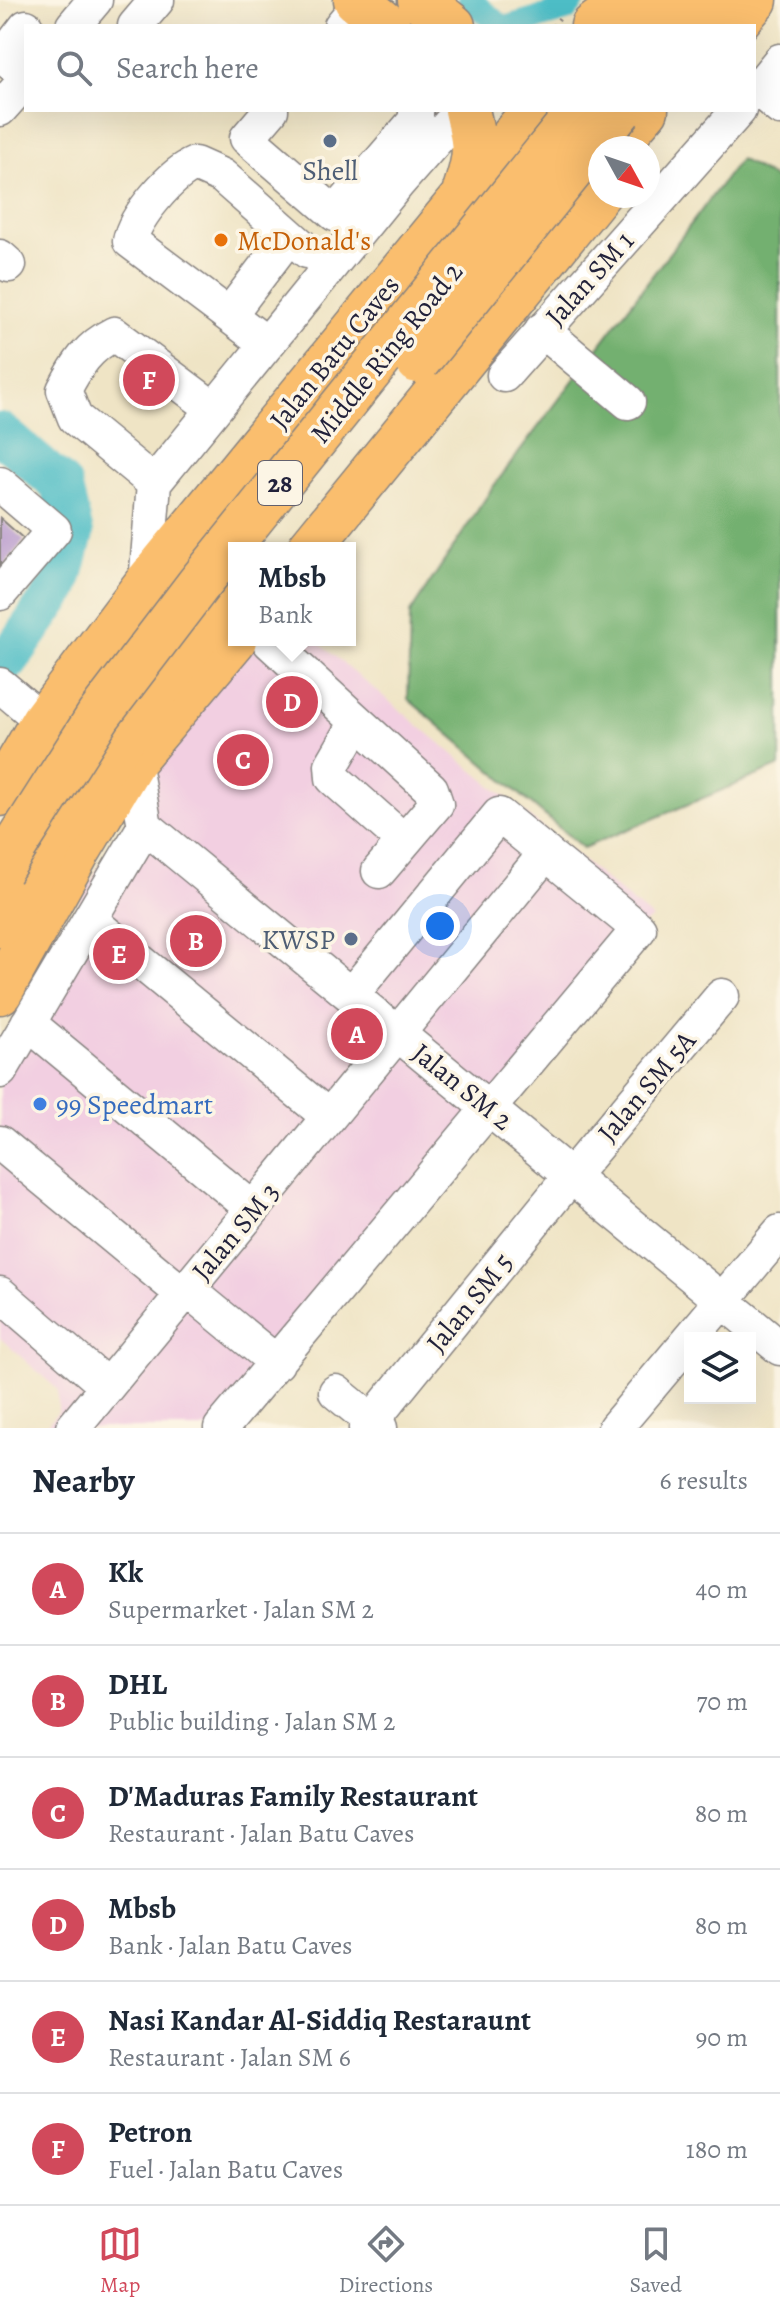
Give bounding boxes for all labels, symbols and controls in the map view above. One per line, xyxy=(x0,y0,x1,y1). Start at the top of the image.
search box xyxy=(24,24,756,112)
icon: search xyxy=(52,46,96,90)
text: Search here xyxy=(116,48,259,88)
marker: Shell xyxy=(321,132,339,150)
north arrow xyxy=(588,136,660,208)
place label: Shell xyxy=(302,152,358,190)
place label: McDonald's xyxy=(237,222,371,260)
street label: Jalan SM 1 xyxy=(537,223,643,334)
marker: McDonald's xyxy=(212,231,230,249)
street label: Middle Ring Road 2 xyxy=(302,254,472,451)
street label: Jalan Batu Caves xyxy=(261,268,409,438)
pin: F xyxy=(123,350,175,410)
road number: 28 xyxy=(258,461,302,505)
popup xyxy=(228,542,356,646)
text: Mbsb xyxy=(258,557,326,597)
text: Bank xyxy=(258,597,313,632)
pin: D xyxy=(266,672,318,732)
pin: C xyxy=(217,730,269,790)
your location xyxy=(420,906,460,946)
pin: B xyxy=(170,911,222,971)
place label: KWSP xyxy=(261,921,335,959)
pin: E xyxy=(93,924,145,984)
marker: KWSP xyxy=(342,930,360,948)
pin: A xyxy=(331,1004,383,1064)
street label: Jalan SM 5A xyxy=(589,1022,705,1150)
street label: Jalan SM 2 xyxy=(404,1034,521,1139)
place label: 99 Speedmart xyxy=(56,1086,213,1124)
marker: 99 Speedmart xyxy=(31,1095,49,1113)
street label: Jalan SM 3 xyxy=(183,1174,288,1289)
street label: Jalan SM 5 xyxy=(418,1245,522,1361)
map controls xyxy=(684,1332,756,1404)
button: layers xyxy=(684,1332,756,1404)
text: Nearby xyxy=(32,1457,135,1504)
text: 6 results xyxy=(660,1463,748,1498)
text: Kk xyxy=(108,1552,143,1592)
text: A xyxy=(50,1572,66,1607)
text: 40 m xyxy=(696,1572,748,1607)
text: Supermarket · Jalan SM 2 xyxy=(108,1592,374,1627)
text: DHL xyxy=(108,1664,167,1704)
text: B xyxy=(50,1684,66,1719)
text: 70 m xyxy=(696,1684,748,1719)
text: Public building · Jalan SM 2 xyxy=(108,1704,395,1739)
text: D'Maduras Family Restaurant xyxy=(108,1776,478,1816)
text: C xyxy=(50,1796,66,1831)
text: 80 m xyxy=(695,1796,748,1831)
text: Restaurant · Jalan Batu Caves xyxy=(108,1816,414,1851)
text: Mbsb xyxy=(108,1888,176,1928)
text: D xyxy=(49,1908,67,1943)
text: 80 m xyxy=(695,1908,748,1943)
text: Bank · Jalan Batu Caves xyxy=(108,1928,353,1963)
text: Nasi Kandar Al-Siddiq Restaraunt xyxy=(108,2000,531,2040)
text: E xyxy=(50,2020,66,2055)
text: 90 m xyxy=(696,2020,748,2055)
text: Restaurant · Jalan SM 6 xyxy=(108,2040,351,2075)
text: Petron xyxy=(108,2112,192,2152)
text: F xyxy=(51,2132,65,2167)
text: 180 m xyxy=(686,2132,748,2167)
text: Fuel · Jalan Batu Caves xyxy=(108,2152,343,2187)
tab: Map xyxy=(98,2222,142,2300)
tab: Directions xyxy=(339,2222,433,2300)
tab: Saved xyxy=(630,2222,682,2300)

